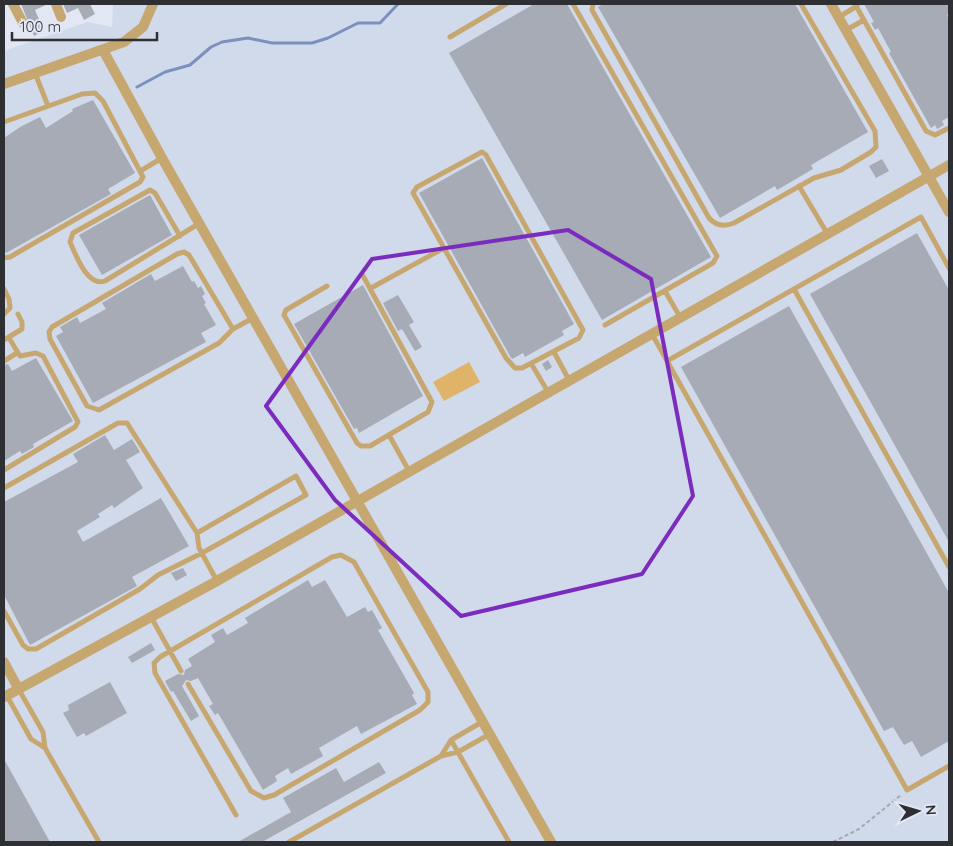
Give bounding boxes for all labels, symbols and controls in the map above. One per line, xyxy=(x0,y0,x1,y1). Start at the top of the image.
scale bar xyxy=(12,10,158,42)
text: 100 m xyxy=(20,17,61,36)
north arrow xyxy=(893,786,943,836)
text: N xyxy=(922,804,940,816)

